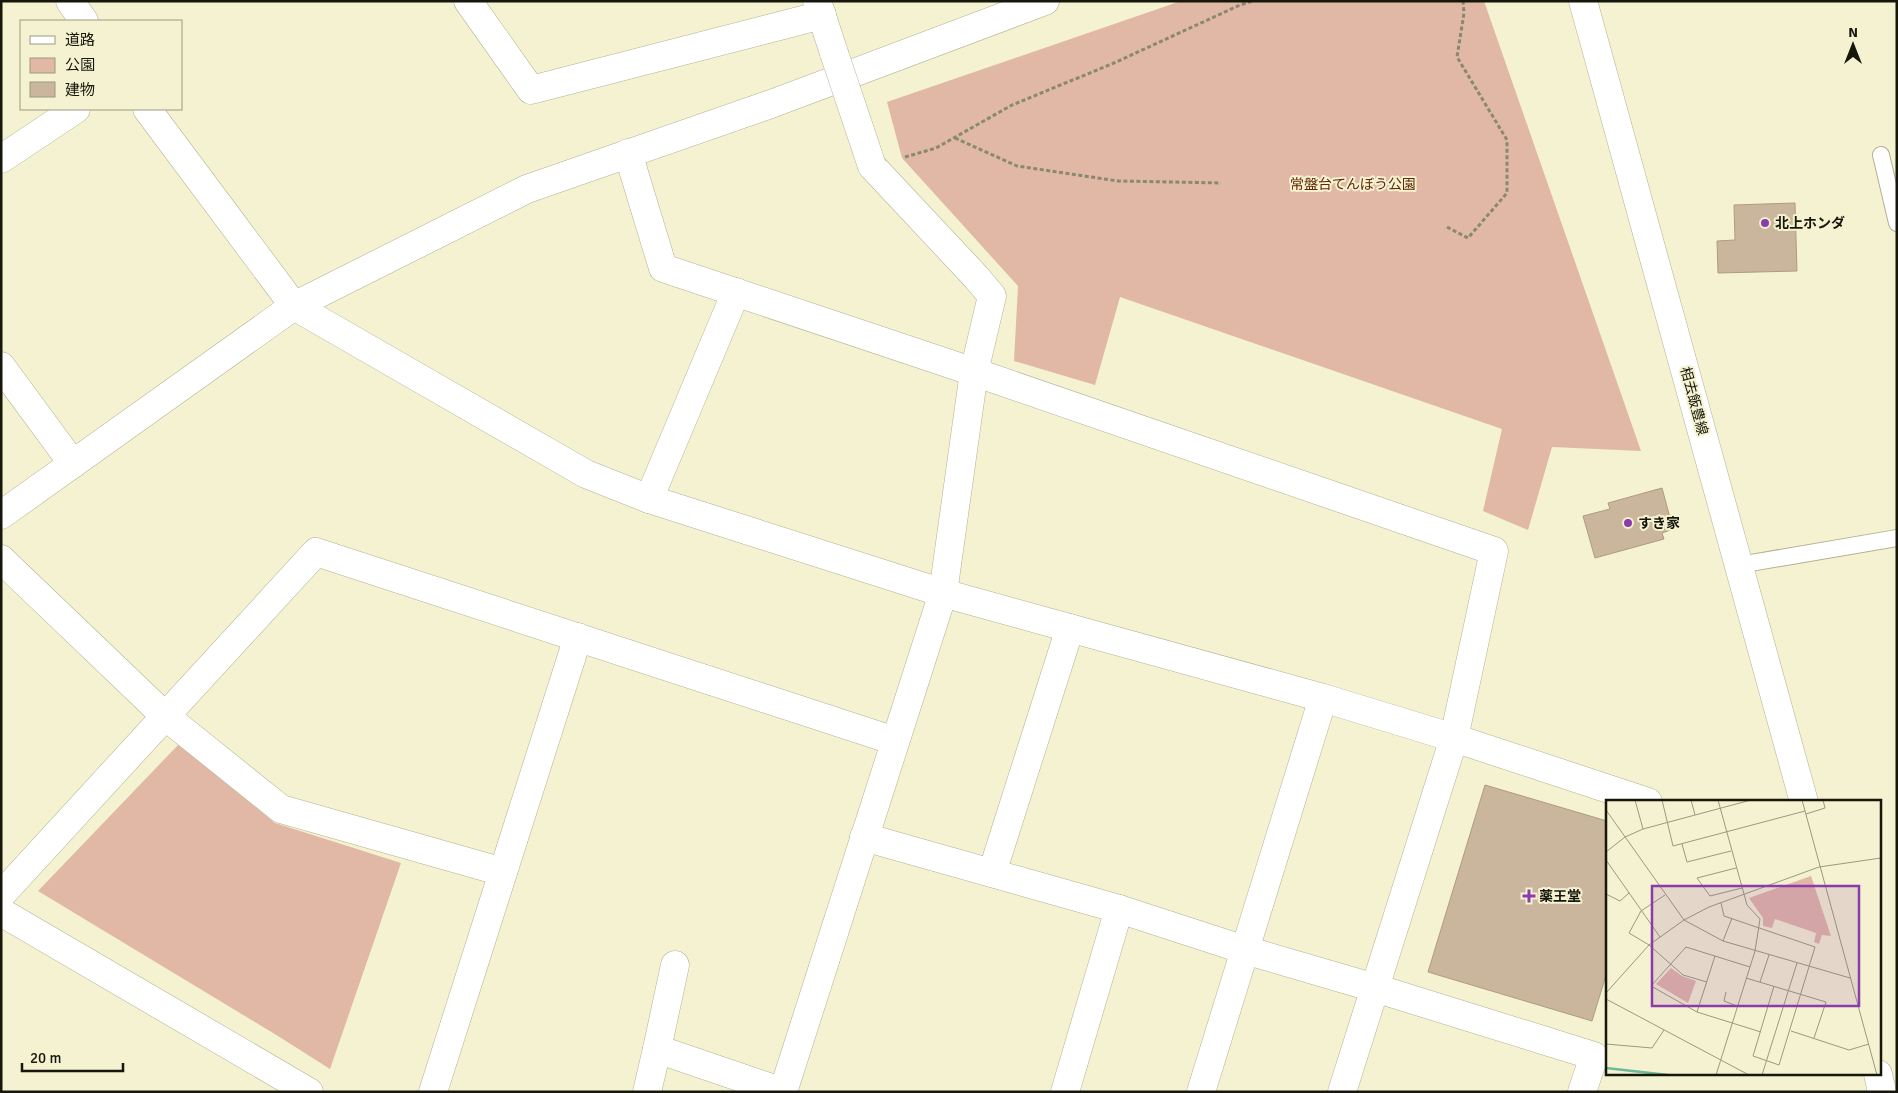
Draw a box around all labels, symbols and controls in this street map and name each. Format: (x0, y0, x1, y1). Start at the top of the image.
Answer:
legend (20, 20, 182, 110)
north arrow (1828, 20, 1878, 70)
text: N (1848, 24, 1858, 41)
text: 道路 (65, 31, 95, 49)
text: 公園 (65, 56, 95, 74)
text: 建物 (65, 81, 95, 99)
park label: 常盤台てんぼう公園 (1290, 176, 1416, 193)
place label: 北上ホンダ (1775, 215, 1845, 232)
marker: 北上ホンダ (1759, 217, 1771, 229)
street label: 相去飯豊線 (1677, 365, 1711, 437)
place label: すき家 (1638, 515, 1680, 532)
marker: すき家 (1622, 517, 1634, 529)
inset map (1606, 800, 1880, 1076)
place label: 薬王堂 (1539, 888, 1581, 905)
marker: 薬王堂 (1523, 890, 1535, 902)
scale bar (22, 1040, 124, 1072)
text: 20 m (30, 1049, 61, 1067)

